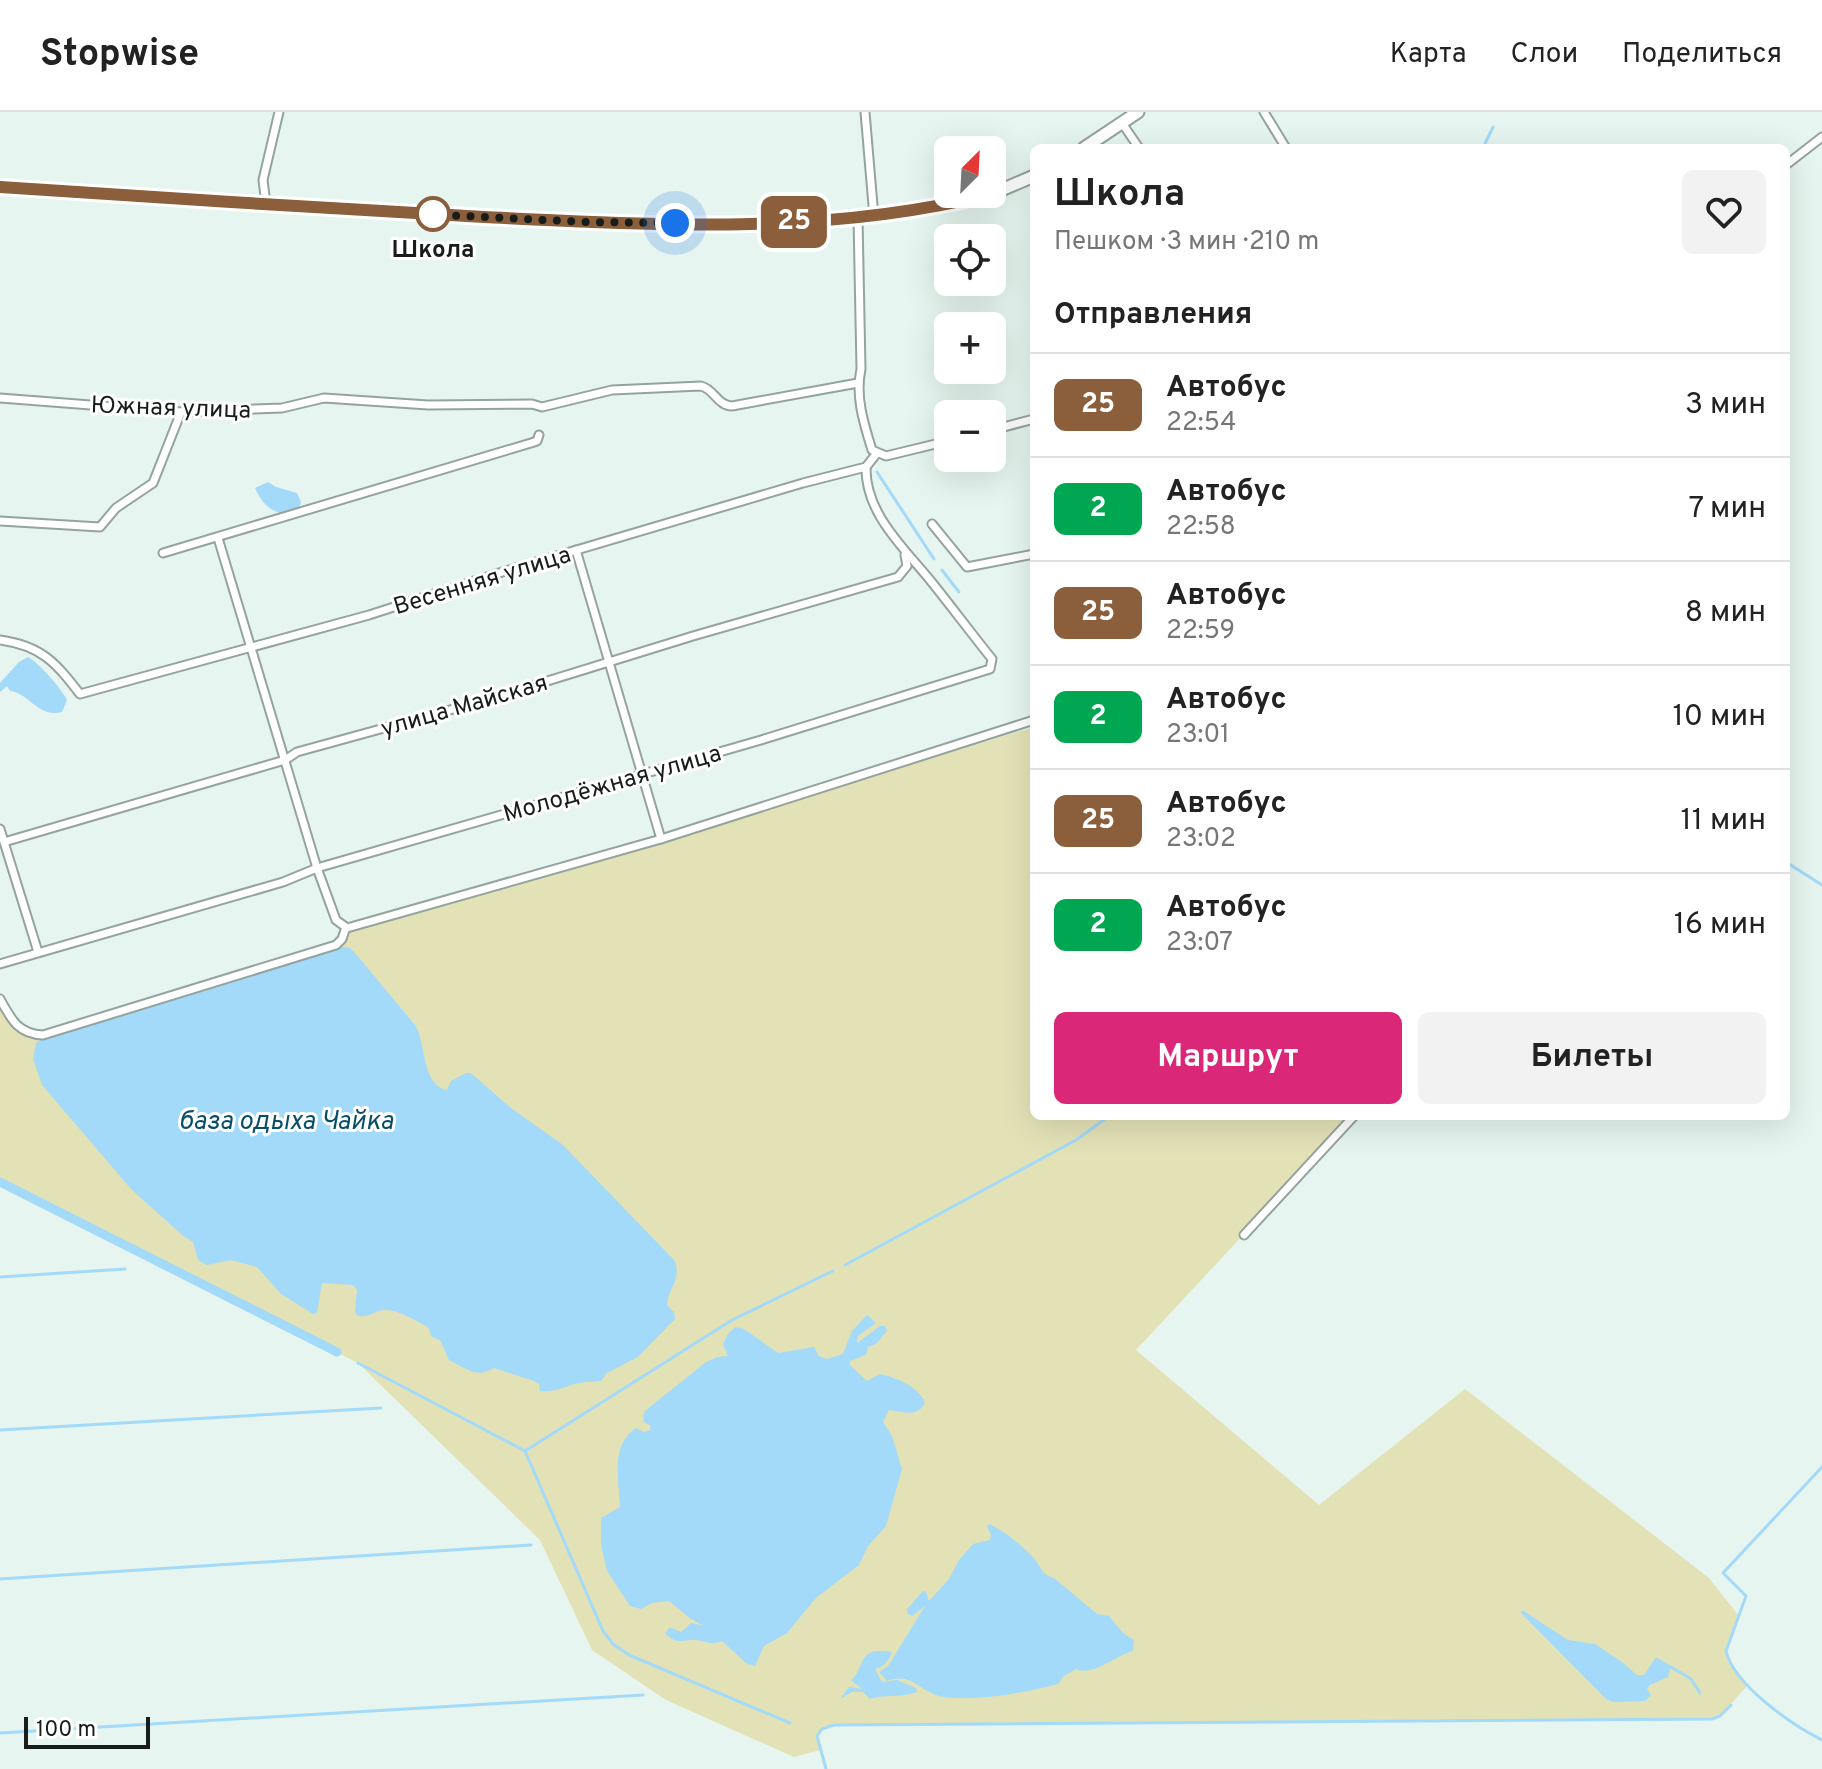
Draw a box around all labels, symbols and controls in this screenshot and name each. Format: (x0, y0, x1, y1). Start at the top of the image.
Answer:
text: Stopwise (40, 31, 199, 80)
text: Карта (1390, 37, 1466, 73)
text: Слои (1510, 37, 1578, 73)
text: Поделиться (1622, 37, 1782, 73)
north arrow (934, 136, 1006, 208)
map controls (934, 136, 1006, 472)
button: heart (1682, 170, 1766, 254)
text: Школа (1054, 171, 1185, 220)
line badge: 25 (758, 196, 830, 248)
marker: Школа (416, 197, 450, 231)
your location (655, 203, 695, 243)
text: 25 (777, 204, 811, 240)
button: locate (934, 224, 1006, 296)
text: Пешком · 3 мин · 210 m (1054, 226, 1319, 259)
place label: Школа (392, 236, 474, 266)
text: Отправления (1054, 297, 1252, 334)
button: + (934, 312, 1006, 384)
text: Автобус (1166, 370, 1287, 407)
text: 25 (1081, 387, 1115, 423)
text: 3 мин (1685, 387, 1766, 424)
street label: Южная улица (90, 391, 252, 427)
button: − (934, 400, 1006, 472)
text: 22:54 (1166, 407, 1237, 440)
text: Автобус (1166, 474, 1287, 511)
text: 2 (1089, 491, 1107, 527)
text: 7 мин (1689, 491, 1766, 528)
text: 22:58 (1166, 511, 1236, 544)
street label: Весенняя улица (390, 541, 575, 623)
text: Автобус (1166, 578, 1287, 615)
text: 25 (1081, 595, 1115, 631)
text: 8 мин (1685, 595, 1766, 632)
text: 22:59 (1166, 615, 1235, 648)
street label: улица Майская (378, 669, 551, 745)
text: Автобус (1166, 682, 1287, 719)
text: 2 (1089, 699, 1107, 735)
text: 10 мин (1673, 699, 1766, 736)
text: 23:01 (1166, 719, 1230, 752)
street label: Молодёжная улица (500, 739, 725, 830)
text: Автобус (1166, 786, 1287, 823)
text: 25 (1081, 803, 1115, 839)
text: 11 мин (1681, 803, 1766, 840)
text: 23:02 (1166, 823, 1236, 856)
text: Автобус (1166, 890, 1287, 927)
text: 2 (1089, 907, 1107, 943)
text: 16 мин (1674, 907, 1766, 944)
text: 23:07 (1166, 927, 1233, 960)
button: Маршрут (1054, 1012, 1402, 1104)
button: Билеты (1418, 1012, 1766, 1104)
water label: база одыха Чайка (179, 1106, 394, 1139)
scale bar (24, 1713, 150, 1749)
text: 100 m (36, 1717, 96, 1744)

